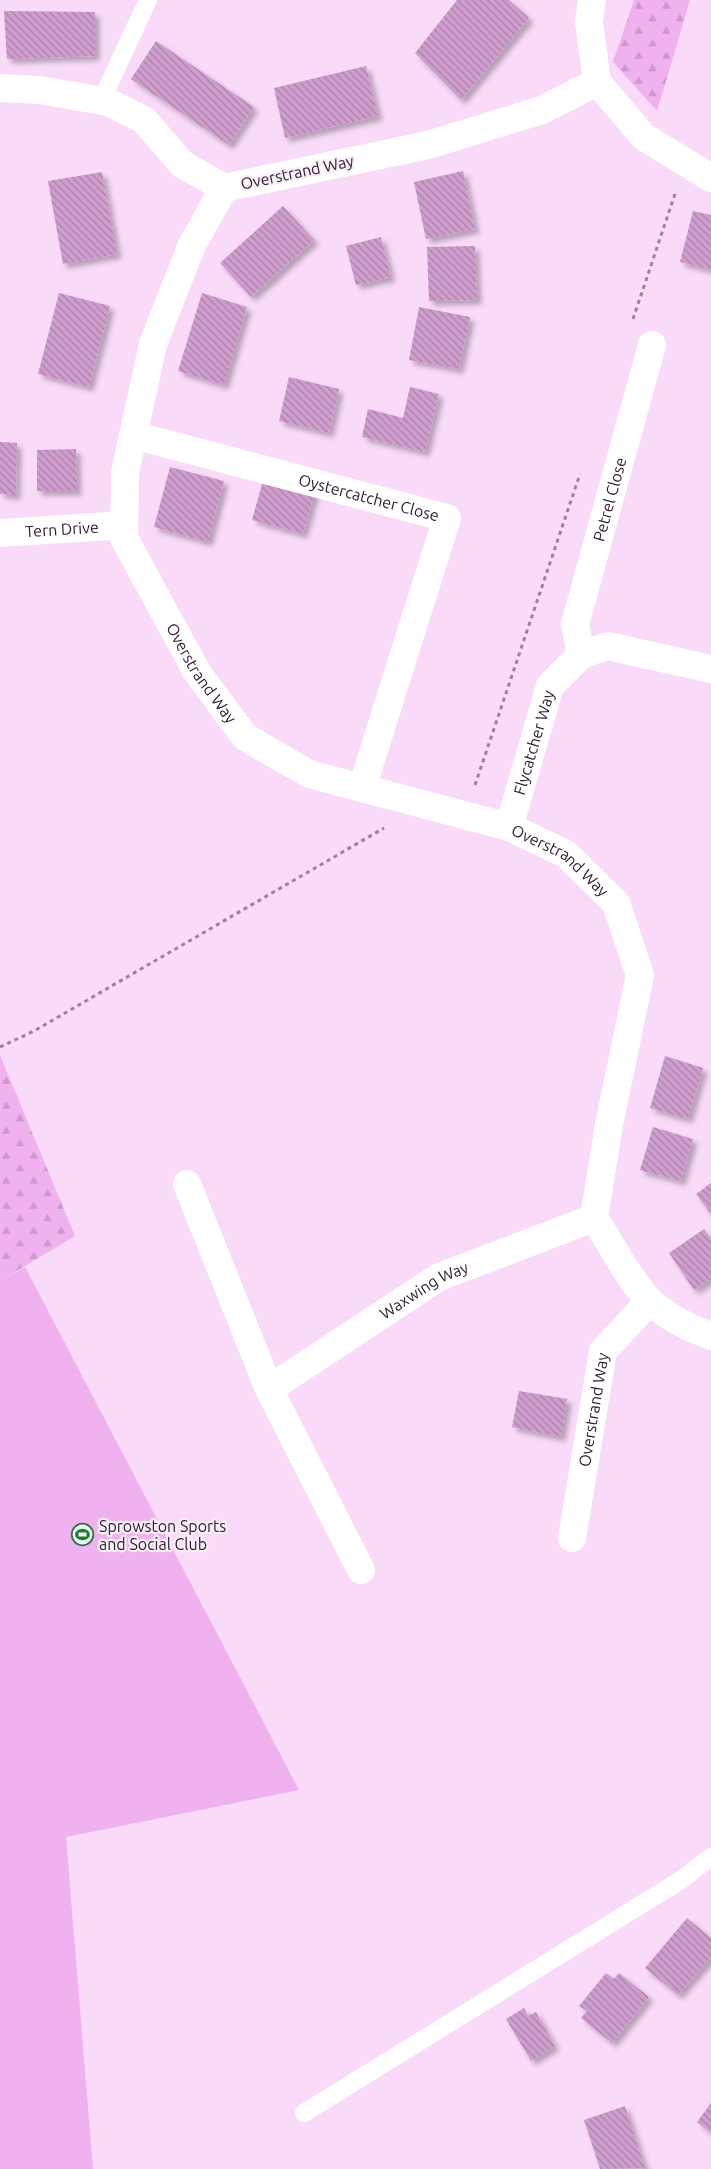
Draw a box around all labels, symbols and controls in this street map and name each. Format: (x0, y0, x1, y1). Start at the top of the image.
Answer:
street label: Overstrand Way (239, 151, 355, 193)
street label: Petrel Close (589, 455, 630, 543)
street label: Oystercatcher Close (297, 470, 441, 525)
street label: Tern Drive (25, 518, 99, 540)
street label: Overstrand Way (163, 620, 241, 726)
street label: Flycatcher Way (510, 688, 557, 797)
street label: Overstrand Way (509, 821, 613, 900)
street label: Waxwing Way (376, 1258, 471, 1323)
street label: Overstrand Way (575, 1351, 612, 1468)
place label: Sprowston Sports and Social Club (99, 1517, 226, 1553)
sports icon: Sprowston Sports and Social Club (71, 1523, 95, 1547)

